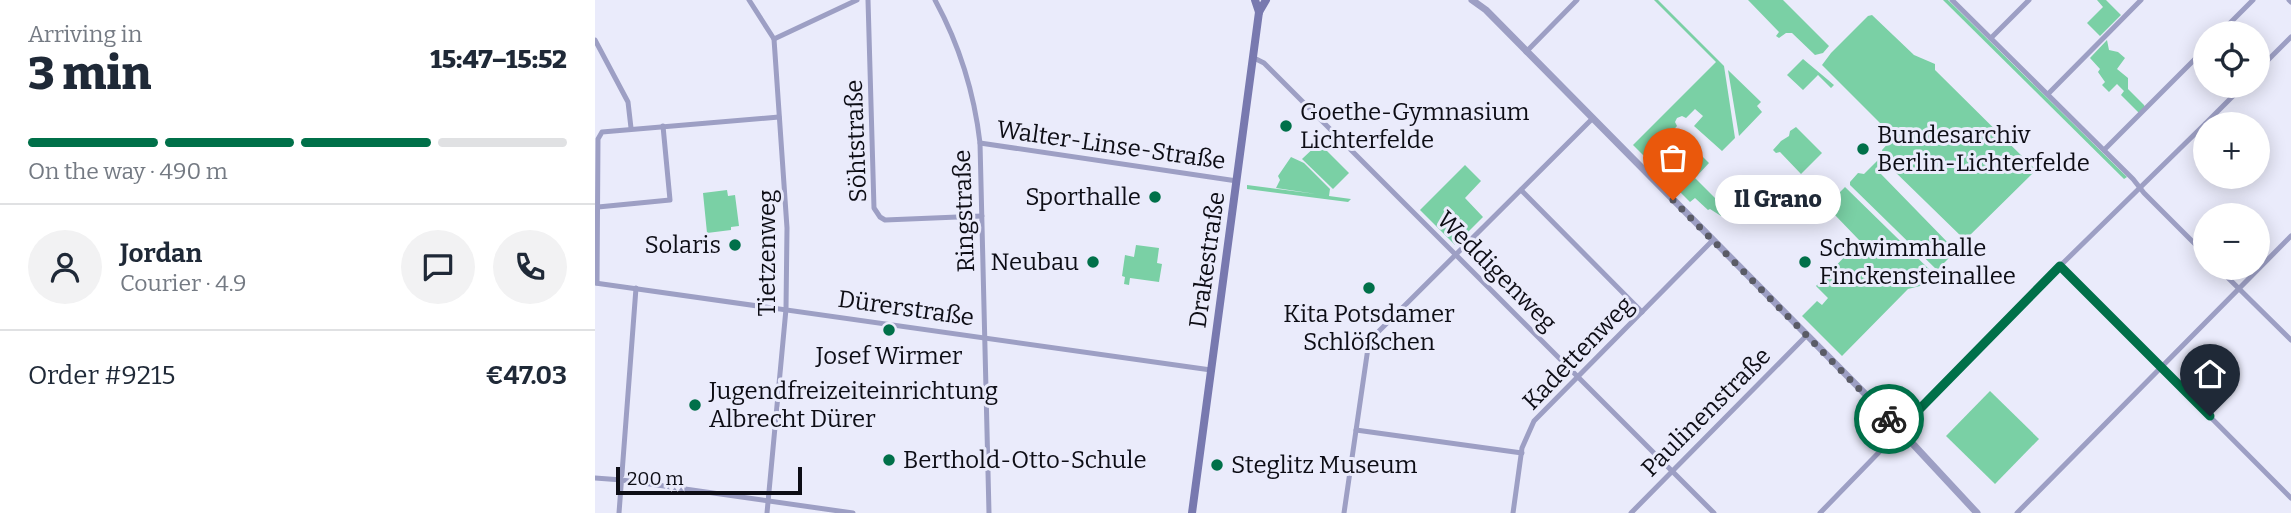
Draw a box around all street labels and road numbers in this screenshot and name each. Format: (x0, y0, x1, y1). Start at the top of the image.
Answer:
street label: Söhtstraße (840, 79, 872, 203)
street label: Walter-Linse-Straße (995, 115, 1227, 175)
street label: Ringstraße (948, 149, 980, 273)
street label: Tietzenweg (753, 190, 781, 317)
street label: Drakestraße (1184, 190, 1230, 330)
street label: Weddigenweg (1431, 205, 1563, 337)
street label: Dürerstraße (836, 285, 976, 331)
street label: Kadettenweg (1517, 291, 1639, 415)
street label: Paulinenstraße (1636, 342, 1776, 482)

